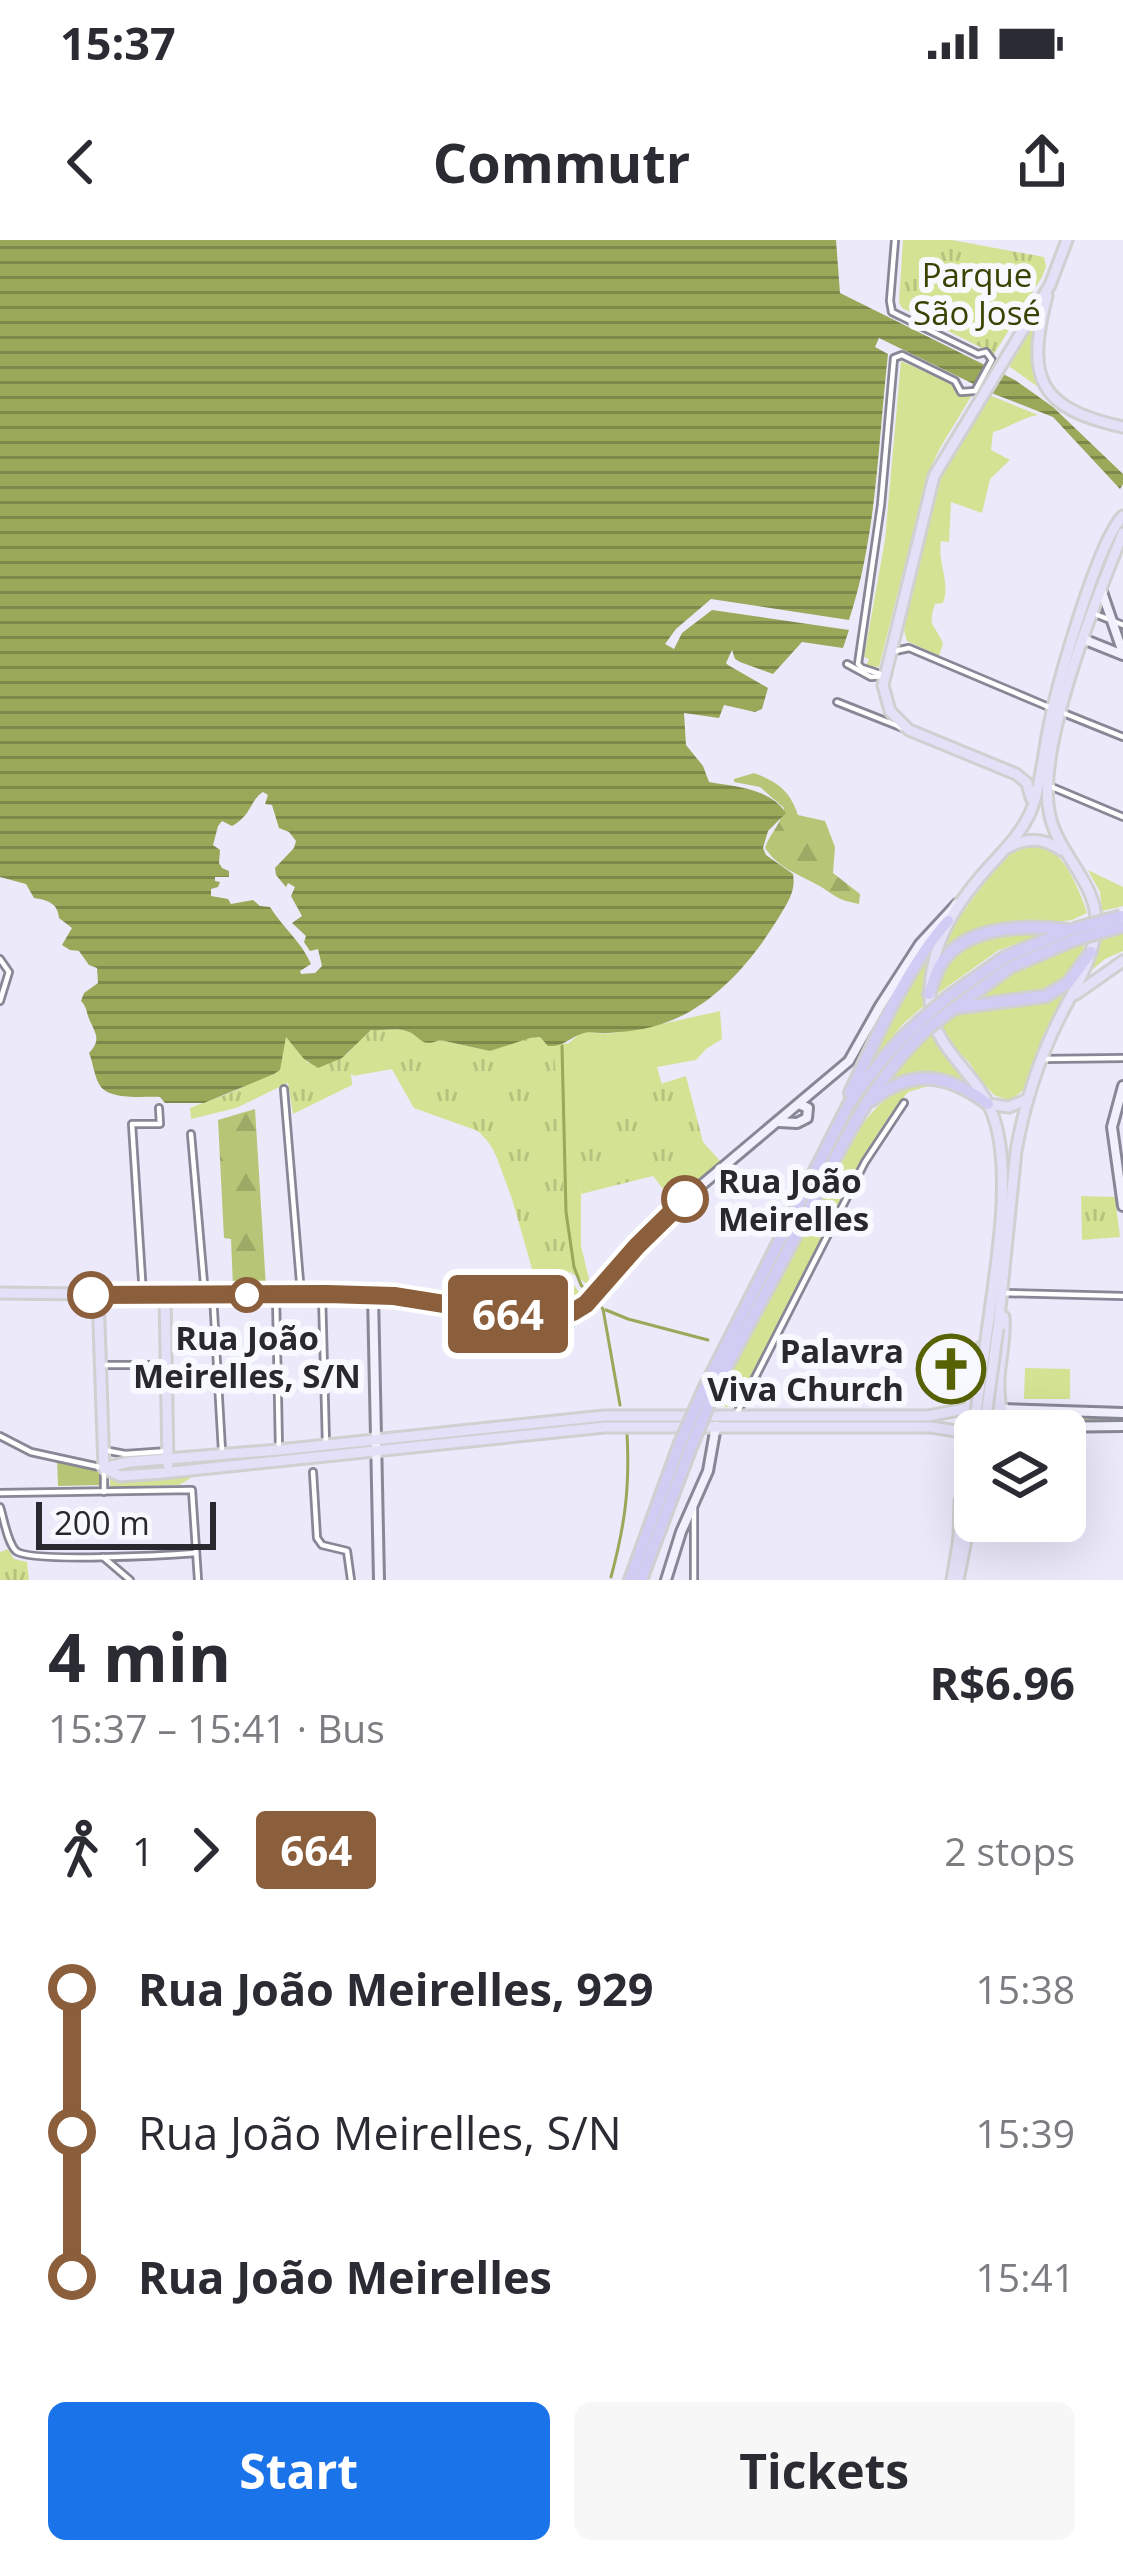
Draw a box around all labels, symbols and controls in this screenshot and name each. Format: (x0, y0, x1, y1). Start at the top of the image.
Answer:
text: 15:37 (60, 12, 176, 73)
text: Commutr (433, 125, 690, 199)
icon: back (48, 129, 114, 195)
icon: share (1009, 129, 1075, 195)
park label: Parque São José (913, 252, 1041, 335)
place label: Rua João Meirelles (718, 1158, 869, 1241)
marker: Rua João Meirelles (663, 1177, 707, 1221)
unlabelled marker (69, 1273, 113, 1317)
line badge: 664 (439, 1275, 577, 1353)
marker: Rua João Meirelles, S/N (231, 1279, 263, 1311)
text: 664 (472, 1285, 544, 1342)
place label: Rua João Meirelles, S/N (133, 1315, 361, 1398)
place label: Palavra Viva Church (707, 1328, 904, 1411)
church icon: Palavra Viva Church (916, 1334, 986, 1404)
map controls (954, 1410, 1086, 1542)
button: layers (954, 1410, 1086, 1542)
scale bar (36, 1496, 216, 1549)
text: 200 m (54, 1500, 150, 1545)
text: 4 min (48, 1611, 231, 1701)
text: R$6.96 (930, 1652, 1075, 1713)
text: 15:37 – 15:41 · Bus (48, 1701, 385, 1754)
icon: walk (48, 1817, 114, 1883)
icon: forward (172, 1817, 238, 1883)
text: 664 (280, 1821, 352, 1878)
text: 1 (132, 1824, 154, 1877)
text: 2 stops (944, 1824, 1075, 1877)
text: Rua João Meirelles, 929 (138, 1958, 654, 2019)
text: 15:38 (976, 1962, 1075, 2015)
text: Rua João Meirelles, S/N (138, 2102, 622, 2163)
text: 15:39 (976, 2106, 1075, 2159)
text: Rua João Meirelles (138, 2246, 552, 2307)
text: 15:41 (976, 2250, 1075, 2303)
button: Start (48, 2402, 550, 2540)
button: Tickets (574, 2402, 1075, 2540)

